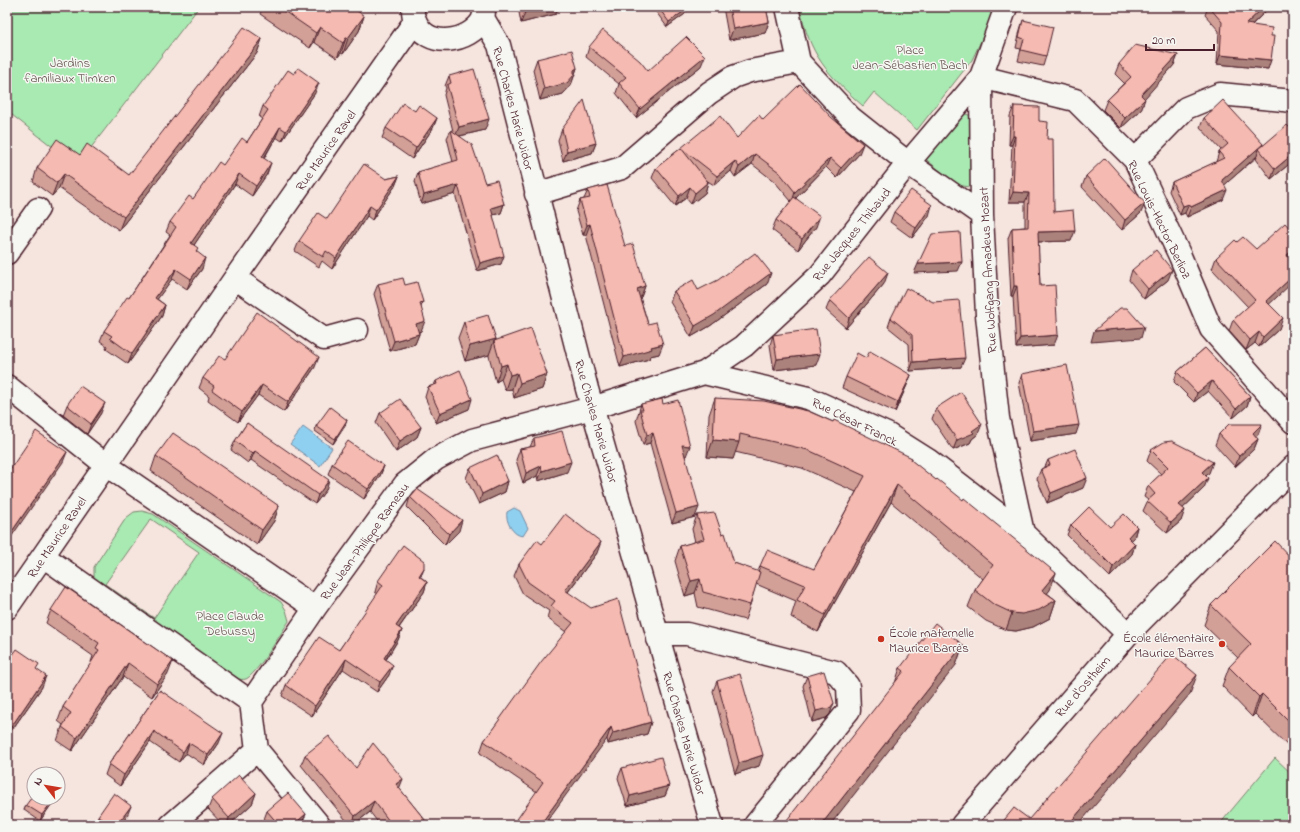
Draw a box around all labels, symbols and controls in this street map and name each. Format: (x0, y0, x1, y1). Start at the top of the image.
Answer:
scale bar (1146, 26, 1214, 52)
text: 20 m (1152, 32, 1175, 50)
park label: Place Jean-Sébastien Bach (852, 41, 968, 75)
street label: Rue Charles Marie Widor (487, 44, 538, 173)
park label: Jardins familiaux Timken (24, 54, 116, 88)
street label: Rue Maurice Ravel (291, 107, 361, 195)
street label: Rue Louis-Hector Berlioz (1122, 157, 1196, 282)
street label: Rue Jacques Thibaud (808, 183, 896, 286)
street label: Rue Wolfgang Amadeus Mozart (975, 186, 1003, 354)
street label: Rue Charles Marie Widor (569, 358, 623, 486)
street label: Rue César Franck (808, 393, 901, 452)
street label: Rue Jean-Philippe Rameau (316, 479, 415, 605)
street label: Rue Maurice Ravel (23, 493, 92, 582)
park label: Place Claude Debussy (196, 607, 264, 642)
place label: École maternelle Maurice Barrès (889, 624, 974, 658)
place label: École élémentaire Maurice Barres (1123, 629, 1214, 663)
marker: École maternelle Maurice Barrès (876, 634, 886, 644)
marker: École élémentaire Maurice Barres (1217, 639, 1227, 649)
street label: Rue d'Ostheim (1051, 652, 1115, 722)
street label: Rue Charles Marie Widor (657, 670, 711, 798)
north arrow (26, 766, 66, 806)
text: N (30, 774, 47, 789)

